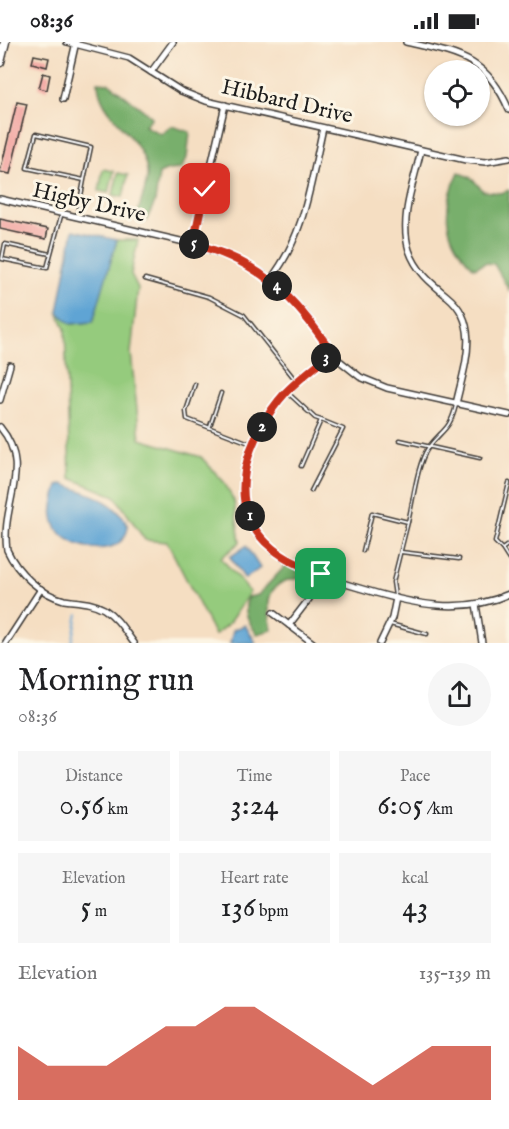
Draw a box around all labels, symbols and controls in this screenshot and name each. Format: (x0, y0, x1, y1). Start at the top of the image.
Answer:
text: 08:36 (30, 7, 73, 35)
map controls (424, 60, 490, 126)
button: locate (424, 60, 490, 126)
street label: Hibbard Drive (219, 73, 355, 131)
pin (179, 163, 230, 214)
icon: check (188, 172, 221, 205)
street label: Higby Drive (30, 176, 148, 230)
pin: 5 (179, 229, 209, 259)
text: 5 (191, 234, 197, 254)
pin: 4 (262, 271, 292, 301)
text: 4 (273, 276, 281, 296)
pin: 3 (311, 343, 341, 373)
text: 3 (323, 348, 329, 368)
pin: 2 (247, 412, 277, 442)
text: 2 (258, 417, 266, 437)
pin: 1 (235, 501, 265, 531)
text: 1 (247, 506, 253, 526)
pin (295, 548, 346, 599)
icon: arrive (304, 557, 337, 590)
text: Morning run (18, 660, 194, 702)
button: share (428, 663, 491, 726)
text: 08:36 (18, 704, 57, 729)
text: Distance (65, 767, 123, 787)
text: Time (237, 767, 272, 787)
text: Pace (400, 767, 430, 787)
text: 0.56 (59, 787, 104, 825)
text: 3:24 (231, 787, 278, 825)
text: 6:05 (377, 787, 423, 825)
text: km (104, 800, 128, 820)
text: /km (423, 800, 453, 820)
text: Elevation (62, 869, 126, 889)
text: Heart rate (220, 869, 289, 889)
text: kcal (402, 869, 429, 889)
text: 5 (80, 889, 91, 927)
text: 136 (220, 889, 256, 927)
text: 43 (402, 889, 428, 927)
text: m (91, 902, 107, 922)
text: bpm (256, 902, 289, 922)
text: Elevation (18, 961, 97, 986)
text: 135–139 m (419, 961, 491, 986)

